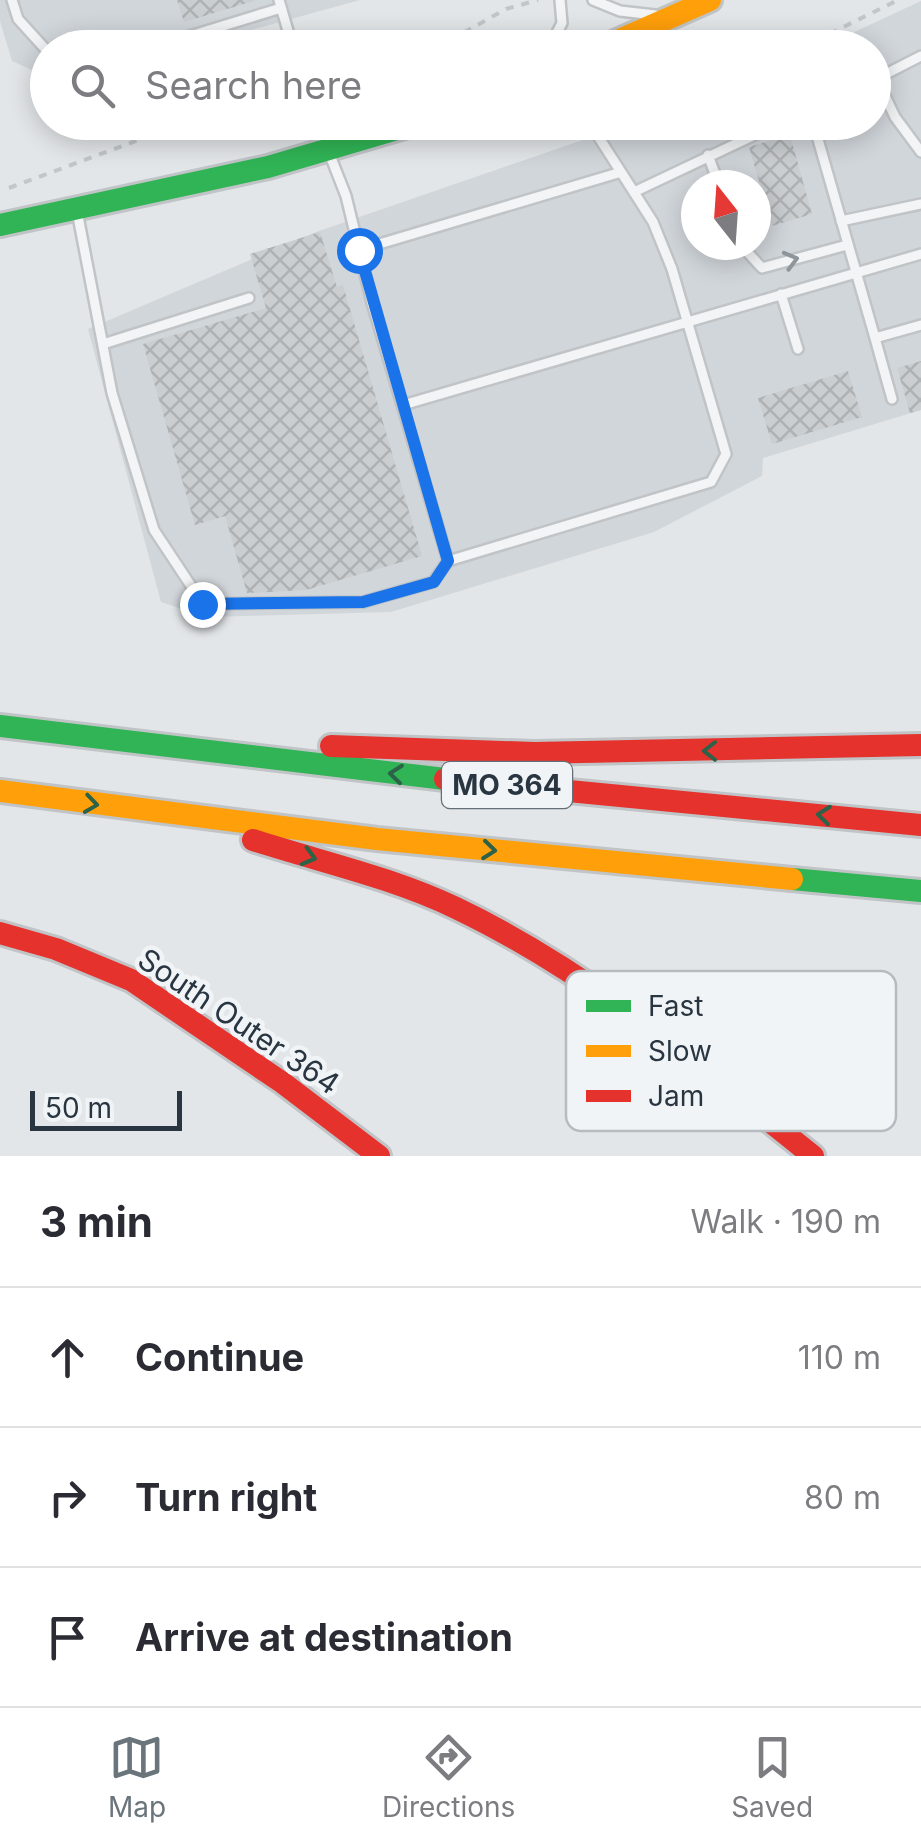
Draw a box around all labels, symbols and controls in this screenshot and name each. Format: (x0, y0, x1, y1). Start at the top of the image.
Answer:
search box (30, 30, 891, 140)
icon: search (65, 58, 120, 113)
text: Search here (145, 62, 362, 108)
north arrow (681, 170, 771, 260)
route start (337, 228, 383, 274)
one-way arrow (781, 251, 799, 272)
route end (180, 582, 226, 628)
one-way arrow (702, 740, 718, 762)
road number: MO 364 (442, 762, 572, 808)
one-way arrow (388, 764, 404, 785)
one-way arrow (83, 792, 100, 813)
one-way arrow (816, 804, 832, 826)
one-way arrow (481, 838, 497, 860)
one-way arrow (300, 845, 317, 866)
street label: South Outer 364 (132, 940, 346, 1102)
legend (566, 971, 896, 1131)
text: Fast (648, 989, 704, 1023)
text: Slow (648, 1034, 712, 1068)
text: Jam (648, 1079, 704, 1113)
scale bar (30, 1086, 182, 1130)
text: 50 m (45, 1091, 112, 1125)
text: 3 min (40, 1196, 153, 1247)
text: Walk · 190 m (691, 1202, 881, 1241)
icon: ahead (40, 1330, 95, 1385)
text: Continue (135, 1334, 304, 1380)
text: 110 m (798, 1338, 881, 1377)
icon: right (40, 1470, 95, 1525)
text: Turn right (135, 1474, 317, 1520)
text: 80 m (804, 1478, 881, 1517)
icon: arrive (40, 1610, 95, 1665)
text: Arrive at destination (135, 1614, 513, 1660)
tab: Map (108, 1730, 166, 1824)
tab: Directions (382, 1730, 515, 1824)
tab: Saved (731, 1730, 813, 1824)

